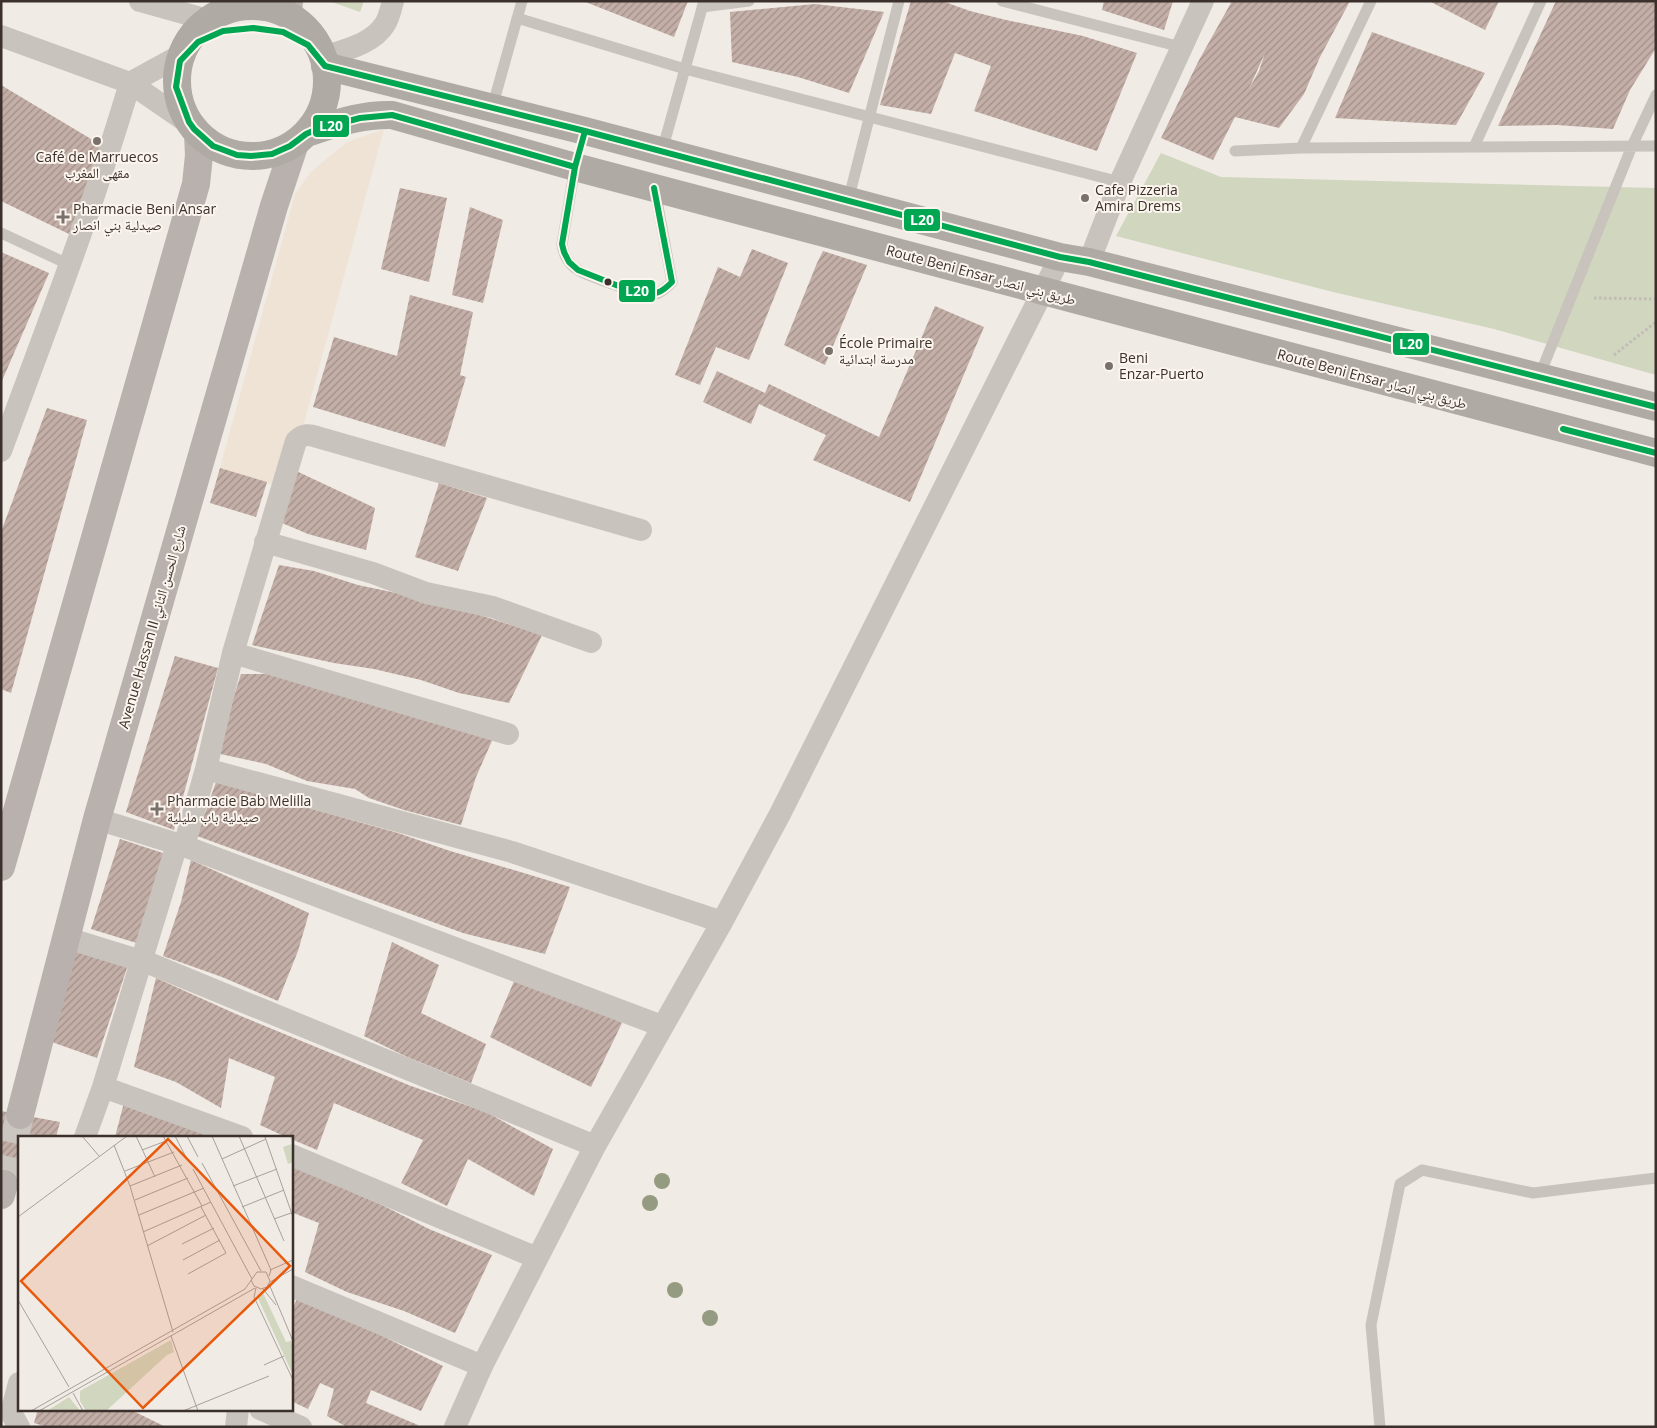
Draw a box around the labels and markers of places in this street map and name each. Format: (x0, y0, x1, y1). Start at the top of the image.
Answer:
marker: Café de Marruecos مقهى المغرب (91, 135, 103, 147)
place label: Café de Marruecos مقهى المغرب (36, 147, 159, 182)
place label: Cafe Pizzeria Amira Drems (1095, 180, 1181, 215)
marker: Cafe Pizzeria Amira Drems (1079, 192, 1091, 204)
place label: Pharmacie Beni Ansar صيدلية بني انصار (72, 199, 217, 237)
marker: Pharmacie Beni Ansar صيدلية بني انصار (57, 211, 69, 223)
unlabelled marker (603, 277, 613, 287)
place label: École Primaire مدرسة ابتدائية (839, 333, 933, 368)
marker: École Primaire مدرسة ابتدائية (823, 345, 835, 357)
place label: Beni Enzar-Puerto (1119, 348, 1204, 383)
marker: Beni Enzar-Puerto (1103, 360, 1115, 372)
place label: Pharmacie Bab Melilla صيدلية باب مليلية (167, 791, 311, 826)
marker: Pharmacie Bab Melilla صيدلية باب مليلية (151, 803, 163, 815)

